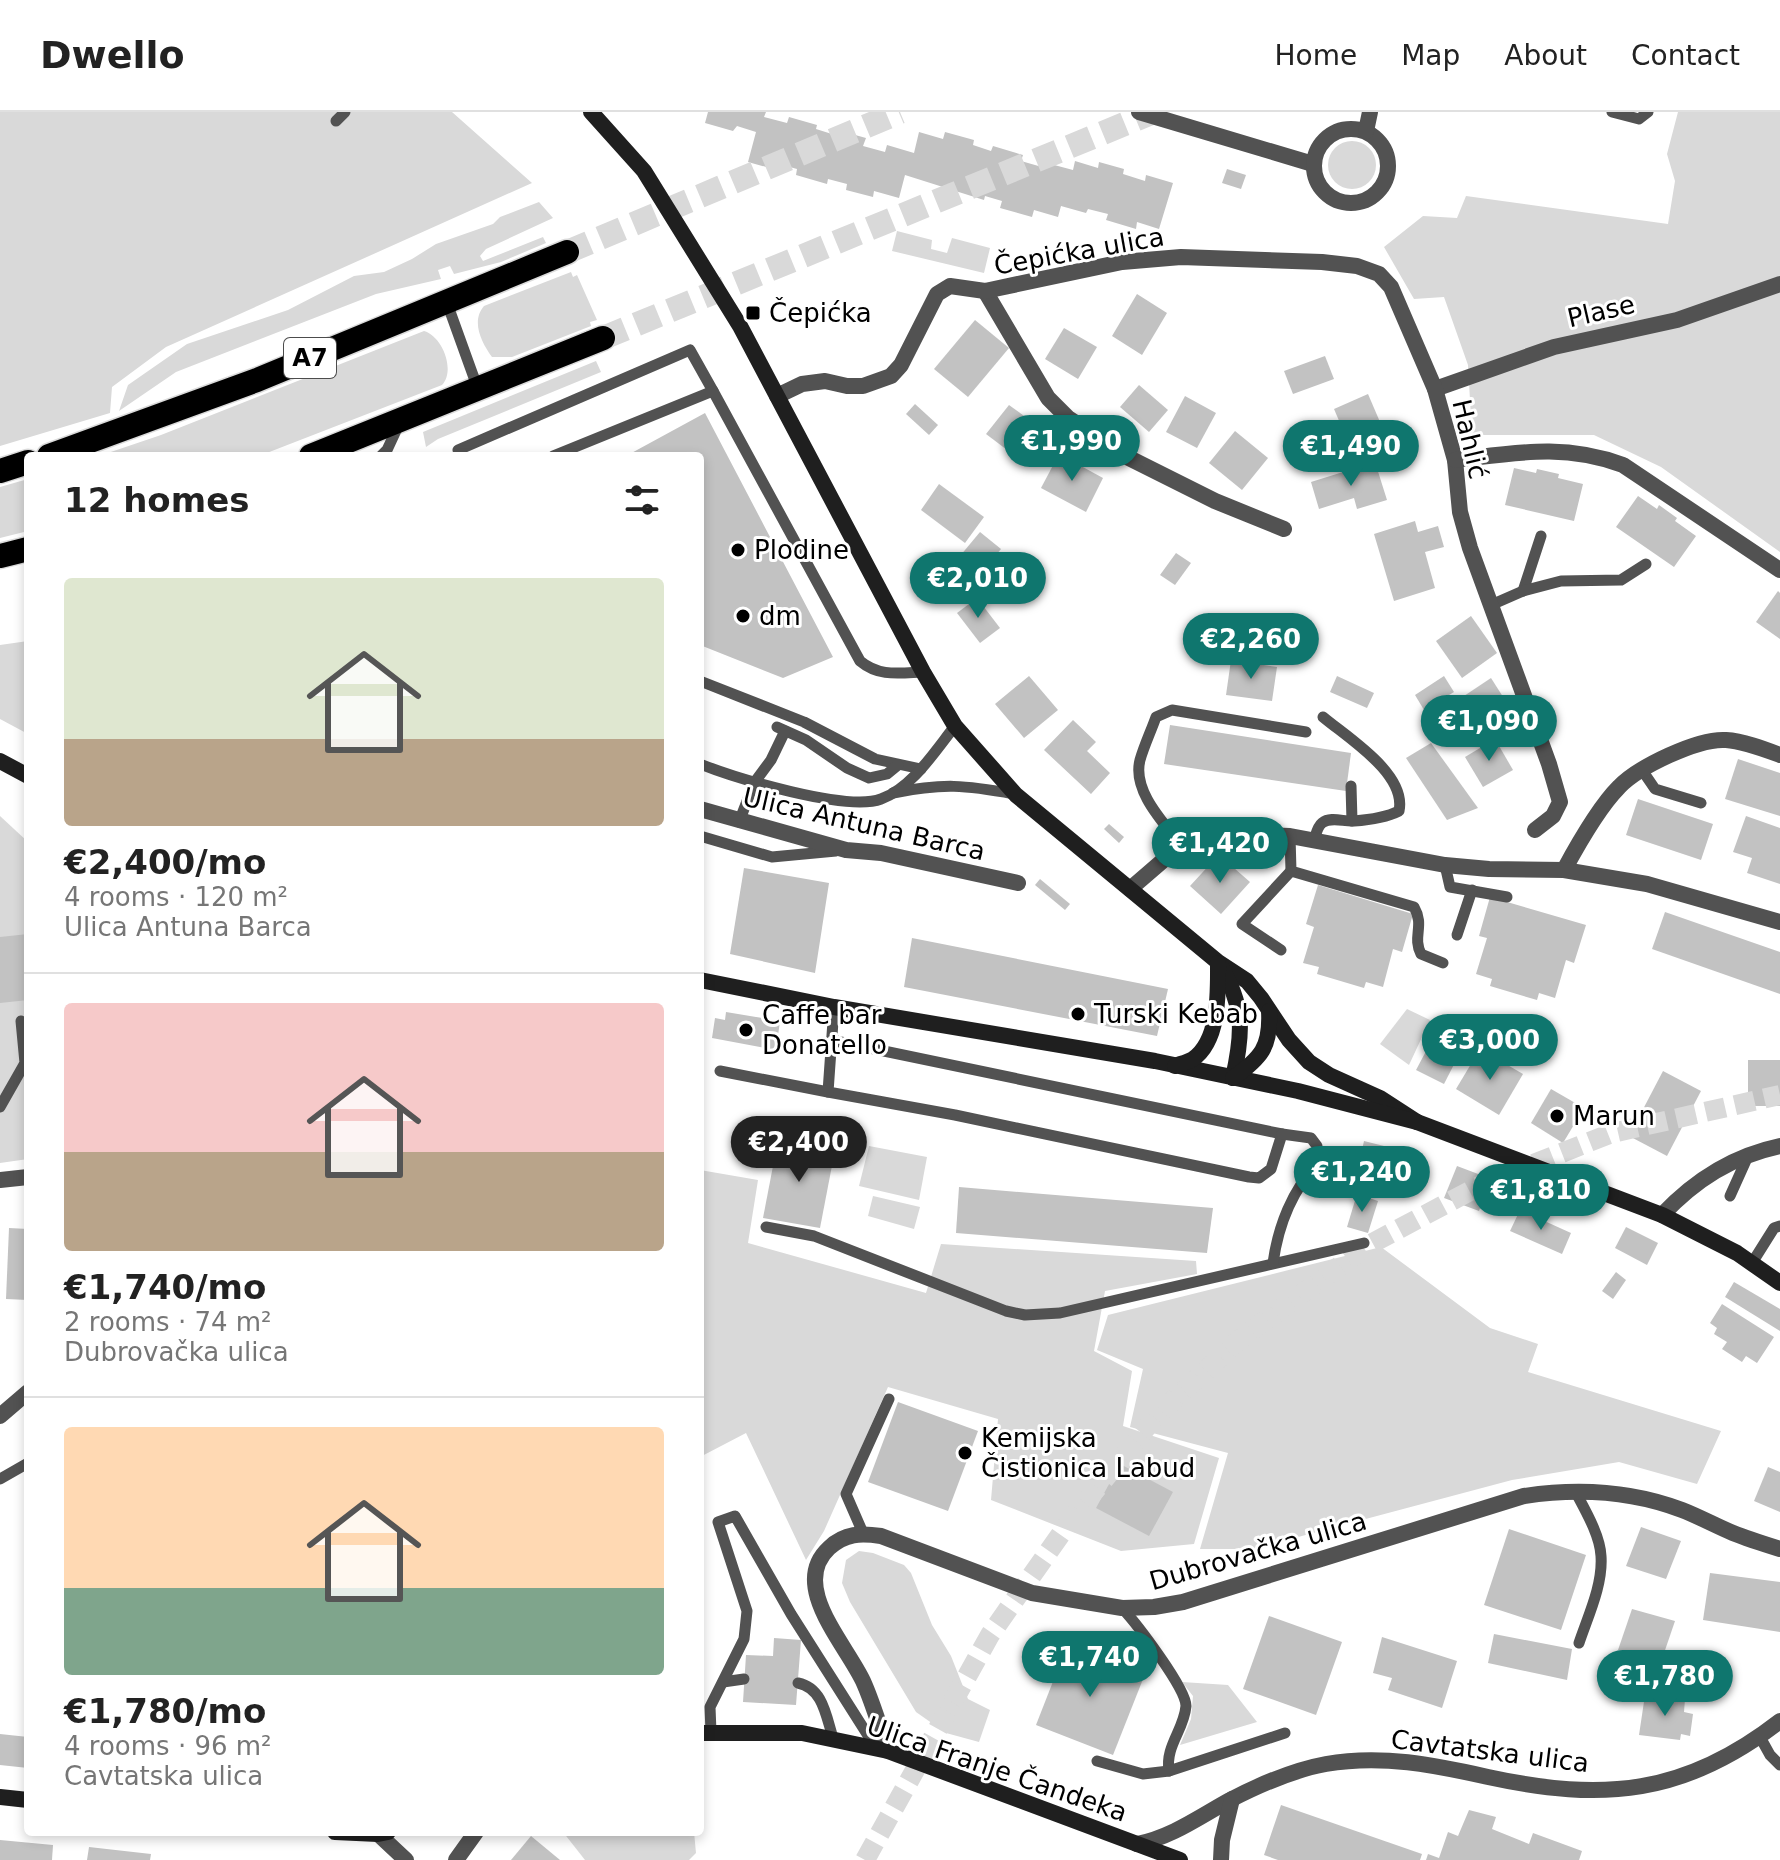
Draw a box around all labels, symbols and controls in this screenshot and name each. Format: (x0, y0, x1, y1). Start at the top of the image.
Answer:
text: Dwello (40, 33, 185, 77)
text: Home (1274, 39, 1357, 72)
text: Map (1401, 39, 1460, 72)
text: About (1504, 39, 1587, 72)
text: Contact (1631, 39, 1740, 72)
street label: Čepićka ulica (991, 220, 1166, 281)
street label: Plase (1564, 289, 1638, 333)
place label: Čepićka (769, 297, 872, 328)
marker: Čepićka (744, 304, 762, 322)
road number: A7 (284, 338, 336, 378)
street label: Hahlić (1446, 396, 1494, 482)
pin: €1,990 (1007, 415, 1137, 483)
pin: €1,490 (1286, 420, 1416, 488)
text: €1,990 (1022, 426, 1122, 456)
text: €1,490 (1301, 431, 1401, 461)
icon: filters (620, 478, 664, 522)
text: 12 homes (64, 480, 249, 520)
place label: Plodine (754, 535, 849, 565)
marker: Plodine (729, 541, 747, 559)
pin: €2,010 (913, 552, 1043, 620)
text: €2,010 (928, 563, 1028, 593)
place label: dm (759, 601, 801, 631)
marker: dm (734, 607, 752, 625)
pin: €2,260 (1186, 613, 1316, 681)
text: €2,260 (1201, 624, 1301, 654)
icon: home (292, 630, 436, 774)
pin: €1,090 (1424, 695, 1554, 763)
text: €1,090 (1439, 706, 1539, 736)
street label: Ulica Antuna Barca (740, 782, 988, 866)
pin: €1,420 (1155, 817, 1285, 885)
text: €1,420 (1170, 828, 1270, 858)
text: €2,400/mo (64, 842, 266, 882)
text: 4 rooms · 120 m² (64, 882, 288, 912)
text: Ulica Antuna Barca (64, 912, 312, 942)
place label: Turski Kebab (1093, 999, 1258, 1029)
place label: Caffe bar Donatello (762, 1000, 887, 1060)
marker: Turski Kebab (1069, 1005, 1087, 1023)
pin: €3,000 (1425, 1014, 1555, 1082)
marker: Caffe bar Donatello (737, 1021, 755, 1039)
text: €3,000 (1440, 1025, 1540, 1055)
icon: home (292, 1055, 436, 1199)
place label: Marun (1573, 1101, 1655, 1131)
marker: Marun (1548, 1107, 1566, 1125)
pin: €2,400 (734, 1116, 864, 1184)
text: €2,400 (749, 1127, 849, 1157)
pin: €1,240 (1297, 1146, 1427, 1214)
text: €1,240 (1312, 1157, 1412, 1187)
pin: €1,810 (1476, 1164, 1606, 1232)
text: €1,810 (1491, 1175, 1591, 1205)
text: €1,740/mo (64, 1267, 266, 1307)
text: 2 rooms · 74 m² (64, 1307, 272, 1337)
text: Dubrovačka ulica (64, 1337, 289, 1367)
place label: Kemijska Čistionica Labud (981, 1423, 1195, 1483)
marker: Kemijska Čistionica Labud (956, 1444, 974, 1462)
icon: home (292, 1479, 436, 1623)
street label: Dubrovačka ulica (1146, 1506, 1370, 1596)
pin: €1,740 (1025, 1631, 1155, 1699)
text: €1,740 (1040, 1642, 1140, 1672)
pin: €1,780 (1600, 1650, 1730, 1718)
text: €1,780 (1615, 1661, 1715, 1691)
text: €1,780/mo (64, 1691, 266, 1731)
street label: Ulica Franje Čandeka (863, 1709, 1131, 1828)
street label: Cavtatska ulica (1389, 1724, 1591, 1778)
text: 4 rooms · 96 m² (64, 1731, 272, 1761)
text: Cavtatska ulica (64, 1761, 263, 1791)

